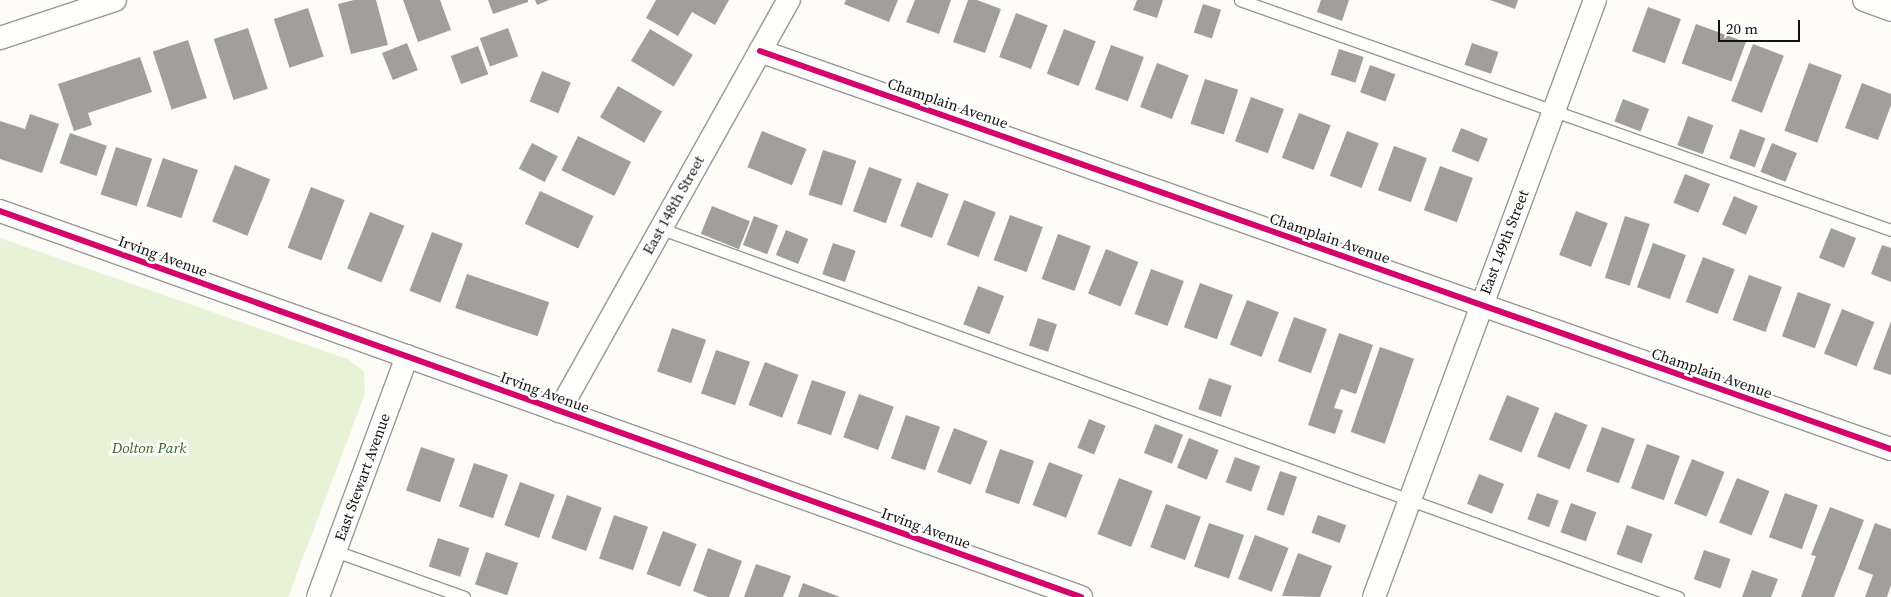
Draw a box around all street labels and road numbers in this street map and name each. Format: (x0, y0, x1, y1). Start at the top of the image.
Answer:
street label: Champlain Avenue (885, 74, 1011, 132)
street label: East 148th Street (638, 152, 708, 258)
street label: East 149th Street (1476, 187, 1532, 297)
street label: Champlain Avenue (1267, 209, 1393, 267)
street label: Irving Avenue (116, 232, 210, 280)
street label: Champlain Avenue (1649, 344, 1775, 402)
street label: Irving Avenue (498, 368, 592, 416)
street label: East Stewart Avenue (331, 411, 393, 543)
street label: Irving Avenue (879, 504, 973, 552)

